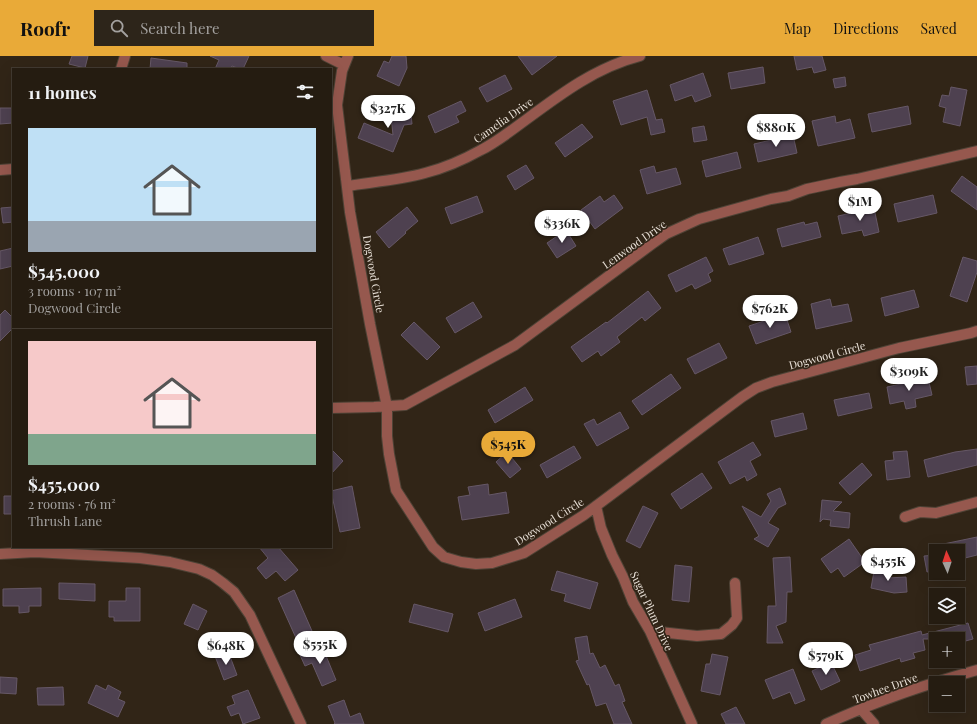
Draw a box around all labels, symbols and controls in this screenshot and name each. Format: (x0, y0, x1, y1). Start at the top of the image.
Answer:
search box (94, 10, 374, 46)
text: Roofr (20, 15, 70, 41)
icon: search (108, 17, 130, 39)
text: Search here (140, 18, 220, 38)
text: Map (784, 19, 811, 38)
text: Directions (833, 19, 899, 38)
text: Saved (921, 19, 957, 38)
text: 11 homes (28, 81, 97, 103)
icon: filters (294, 81, 316, 103)
street label: Camelia Drive (470, 94, 536, 146)
pin: $327K (360, 95, 416, 129)
text: $327K (370, 99, 406, 116)
pin: $880K (748, 114, 804, 148)
text: $880K (756, 118, 796, 135)
icon: home (136, 154, 208, 226)
pin: $1M (841, 188, 879, 222)
text: $1M (848, 192, 872, 209)
pin: $336K (534, 210, 590, 244)
text: $336K (544, 214, 580, 231)
street label: Lenwood Drive (599, 216, 669, 272)
street label: Dogwood Circle (360, 234, 388, 314)
text: $545,000 (28, 260, 100, 282)
text: 3 rooms · 107 m² (28, 282, 121, 299)
pin: $762K (742, 295, 798, 329)
text: Dogwood Circle (28, 299, 121, 316)
text: $762K (752, 299, 788, 316)
street label: Dogwood Circle (787, 337, 867, 372)
pin: $309K (881, 358, 937, 392)
text: $309K (890, 362, 928, 379)
icon: home (136, 367, 208, 439)
pin: $545K (480, 431, 536, 465)
text: $545K (490, 435, 526, 452)
text: $455,000 (28, 473, 100, 495)
street label: Dogwood Circle (512, 494, 587, 548)
text: 2 rooms · 76 m² (28, 495, 116, 512)
text: Thrush Lane (28, 512, 102, 529)
north arrow (929, 544, 965, 580)
map controls (929, 544, 965, 712)
pin: $455K (860, 548, 916, 582)
text: $455K (870, 552, 906, 569)
street label: Sugar Plum Drive (627, 569, 677, 654)
button: layers (929, 588, 965, 624)
pin: $555K (292, 631, 348, 665)
pin: $648K (198, 632, 254, 666)
button: + (929, 632, 965, 668)
text: $555K (303, 635, 337, 652)
text: $648K (207, 636, 245, 653)
pin: $579K (798, 642, 854, 676)
text: $579K (808, 646, 844, 663)
street label: Towhee Drive (851, 669, 920, 707)
button: − (929, 676, 965, 712)

